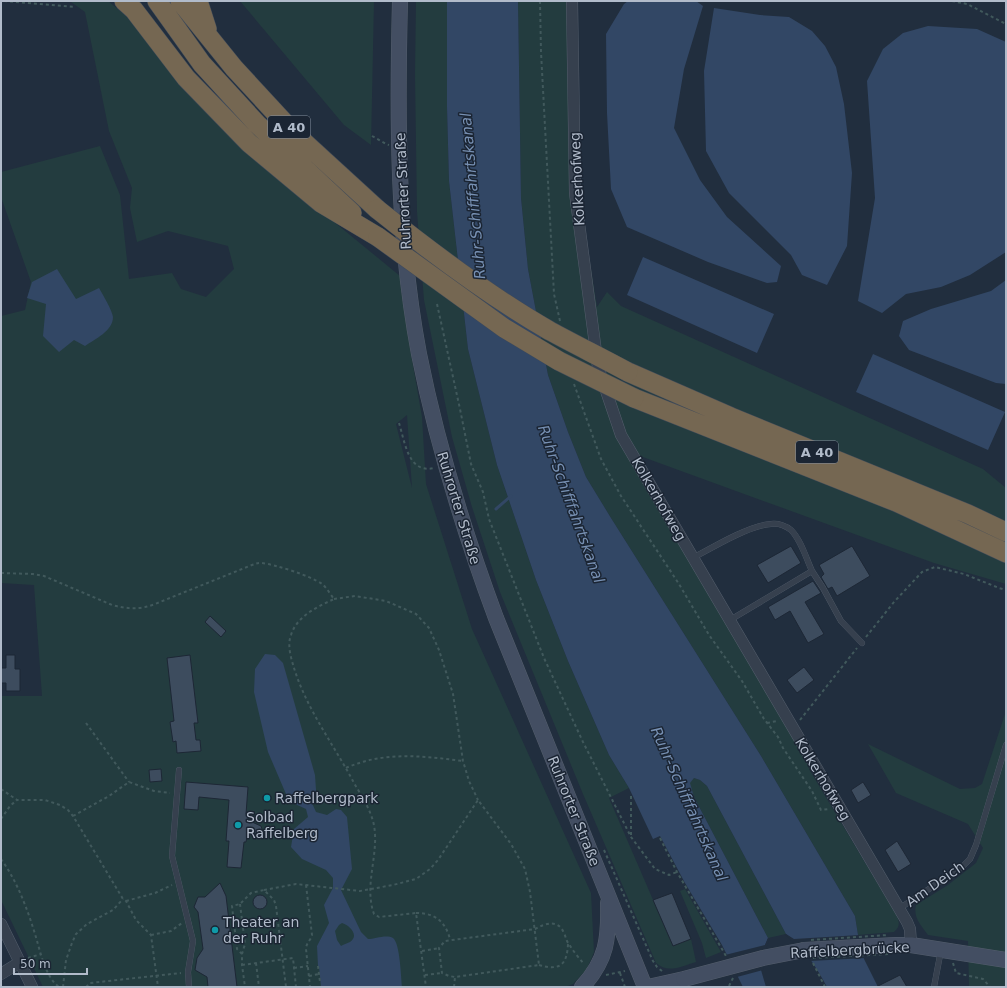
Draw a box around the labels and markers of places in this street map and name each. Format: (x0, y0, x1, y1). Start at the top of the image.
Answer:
place label: Raffelbergpark (275, 790, 379, 806)
marker: Raffelbergpark (262, 793, 272, 803)
place label: Solbad Raffelberg (246, 809, 318, 841)
marker: Solbad Raffelberg (233, 820, 243, 830)
place label: Theater an der Ruhr (222, 914, 299, 946)
marker: Theater an der Ruhr (210, 925, 220, 935)

